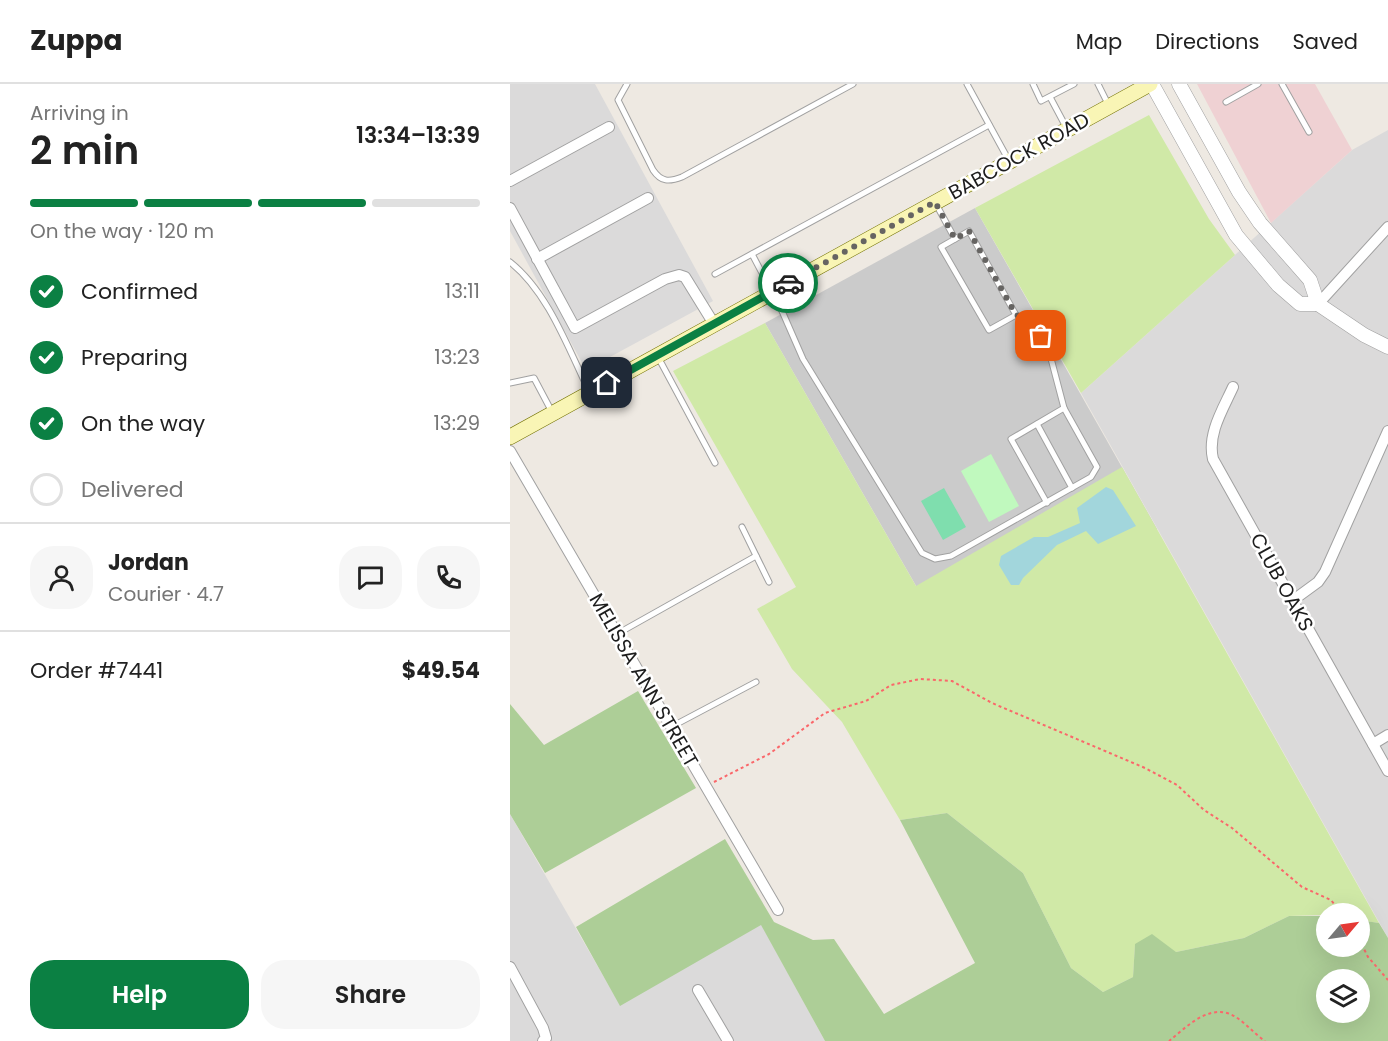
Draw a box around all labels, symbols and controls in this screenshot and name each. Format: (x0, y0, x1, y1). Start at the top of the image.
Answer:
text: Zuppa (30, 21, 123, 60)
text: Map (1076, 27, 1122, 56)
text: Directions (1155, 27, 1259, 56)
text: Saved (1292, 27, 1358, 56)
text: Arriving in (30, 99, 129, 127)
street label: BABCOCK ROAD (943, 106, 1095, 206)
text: 13:34–13:39 (356, 120, 480, 151)
text: 2 min (30, 123, 139, 178)
text: On the way · 120 m (30, 217, 214, 245)
courier (758, 253, 818, 313)
icon: car (772, 267, 805, 300)
icon: check (30, 275, 63, 308)
text: Confirmed (81, 276, 198, 307)
text: 13:11 (445, 277, 480, 305)
pin (1015, 310, 1066, 361)
icon: bag (1024, 319, 1057, 352)
icon: check (30, 341, 63, 374)
text: Preparing (81, 342, 188, 373)
text: 13:23 (434, 343, 480, 371)
pin (581, 357, 632, 408)
icon: home (590, 366, 623, 399)
icon: check (30, 407, 63, 440)
text: On the way (81, 408, 205, 439)
text: 13:29 (433, 409, 480, 437)
text: Delivered (81, 474, 184, 505)
street label: CLUB OAKS (1244, 528, 1320, 636)
button: person (30, 546, 93, 609)
button: chat (339, 546, 402, 609)
button: phone (417, 546, 480, 609)
text: Jordan (108, 547, 189, 578)
text: Courier · 4.7 (108, 580, 224, 608)
street label: MELISSA ANN STREET (583, 588, 705, 772)
text: Order #7441 (30, 655, 163, 686)
text: $49.54 (402, 655, 480, 686)
north arrow (1316, 903, 1370, 957)
map controls (1316, 903, 1370, 1023)
button: Help (30, 960, 249, 1029)
button: Share (261, 960, 480, 1029)
button: layers (1316, 969, 1370, 1023)

